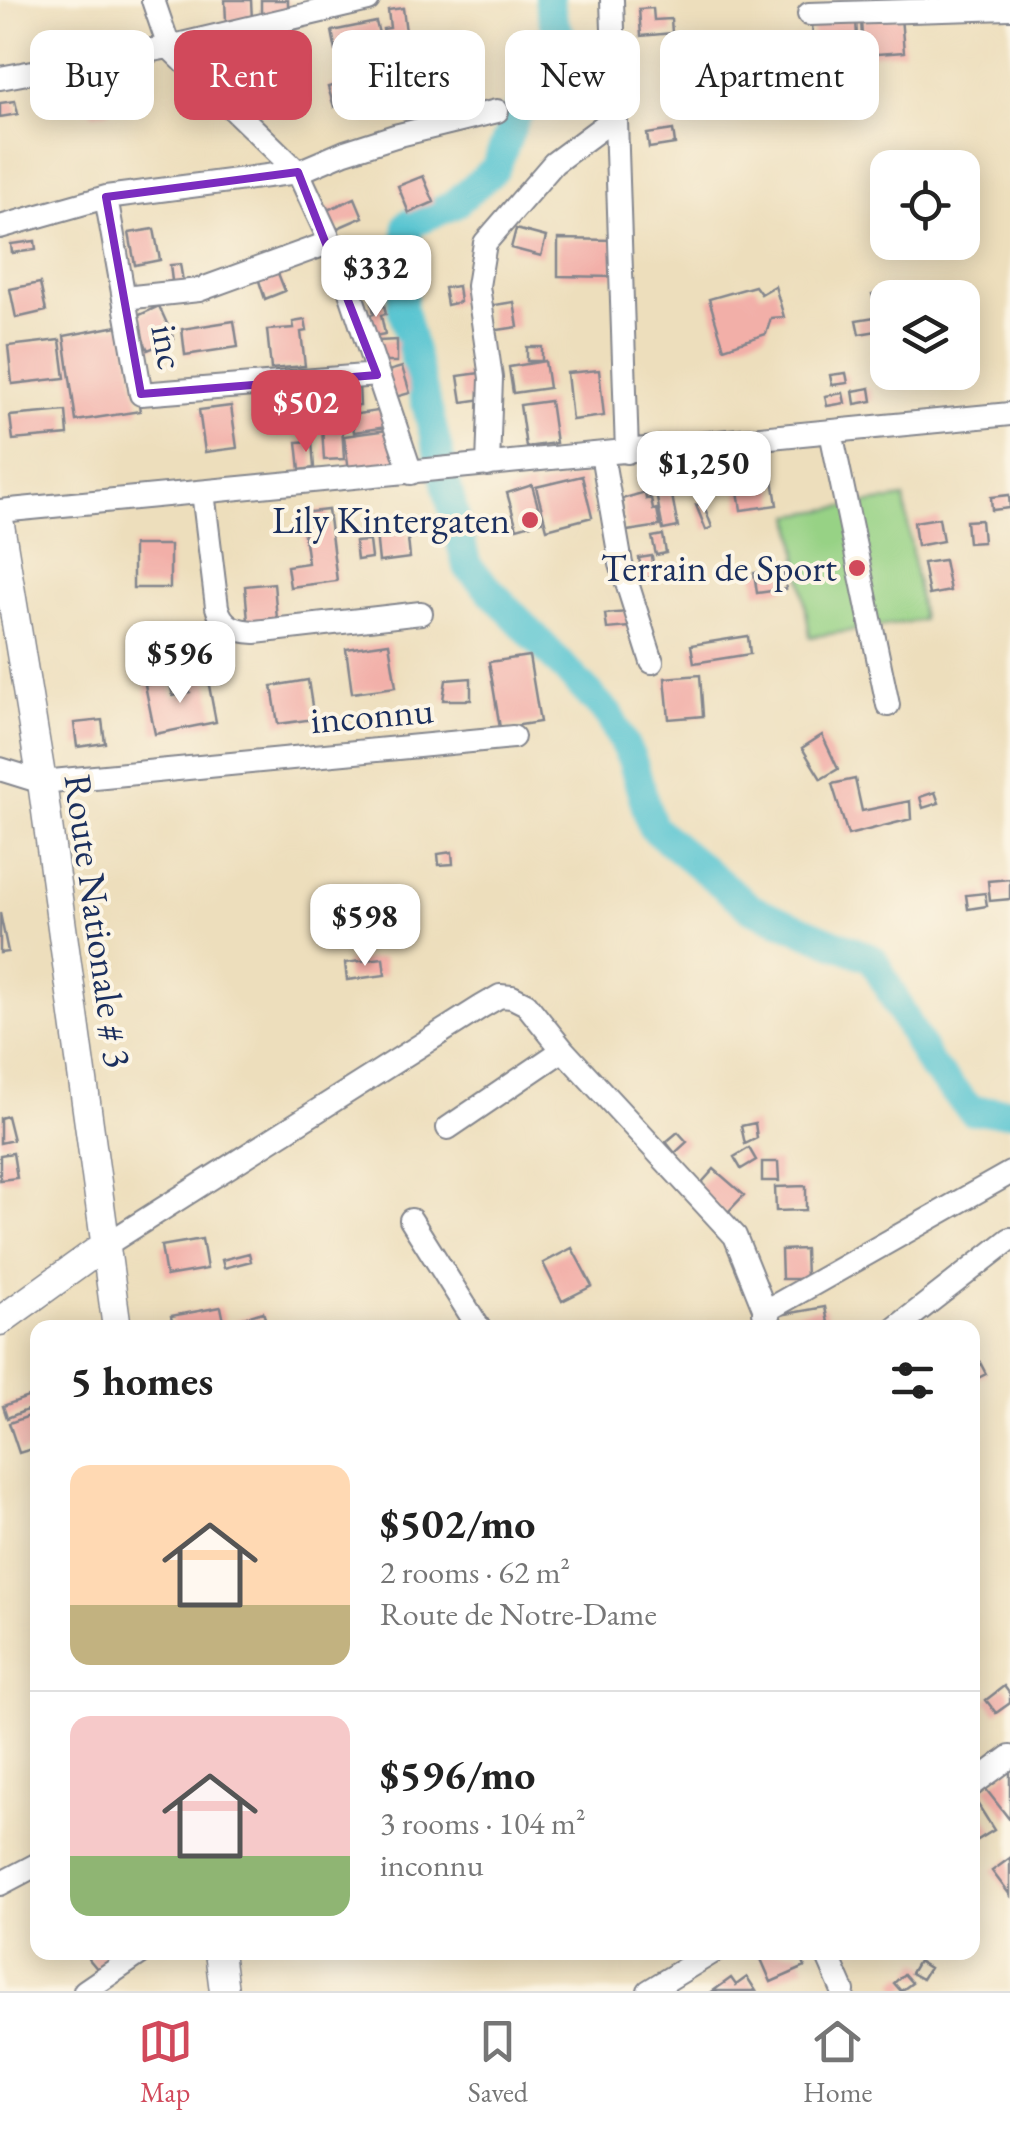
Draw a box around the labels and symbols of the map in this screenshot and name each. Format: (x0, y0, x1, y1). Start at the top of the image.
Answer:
pin: $332 (317, 235, 435, 320)
street label: inc (140, 321, 197, 373)
pin: $502 (247, 370, 365, 455)
pin: $1,250 (623, 431, 785, 516)
place label: Lily Kintergaten (272, 495, 510, 544)
marker: Lily Kintergaten (519, 509, 541, 531)
place label: Terrain de Sport (601, 543, 837, 592)
marker: Terrain de Sport (846, 557, 868, 579)
pin: $596 (121, 621, 239, 706)
street label: inconnu (309, 685, 435, 744)
street label: Route Nationale # 3 (54, 771, 143, 1071)
pin: $598 (306, 884, 424, 969)

